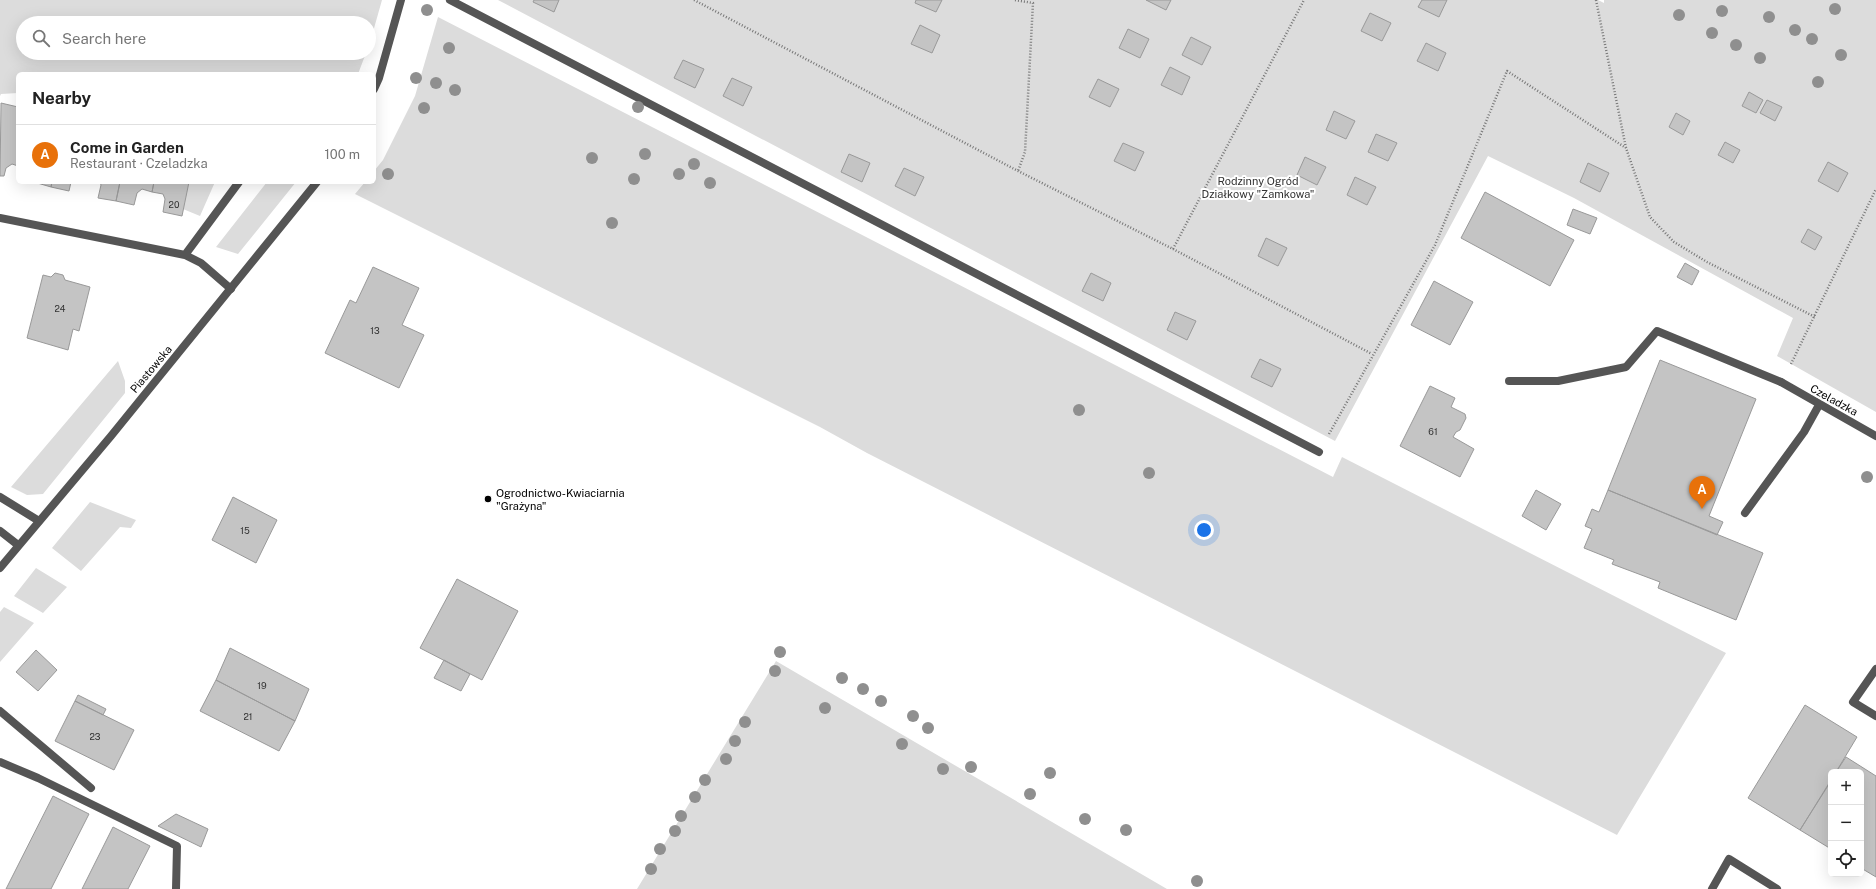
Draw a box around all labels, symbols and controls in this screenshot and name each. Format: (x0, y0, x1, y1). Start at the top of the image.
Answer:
search box (16, 16, 376, 60)
icon: search (30, 27, 52, 49)
text: Search here (62, 30, 146, 47)
text: Nearby (32, 88, 91, 108)
text: Come in Garden (70, 139, 184, 156)
text: A (40, 147, 50, 162)
text: 100 m (324, 147, 360, 162)
text: Restaurant · Czeladzka (70, 156, 208, 171)
park label: Rodzinny Ogród Działkowy "Zamkowa" (1202, 175, 1314, 200)
house number: 20 (169, 199, 180, 210)
house number: 24 (54, 303, 66, 314)
house number: 13 (370, 325, 380, 336)
street label: Piastowska (128, 343, 174, 395)
street label: Czeladzka (1808, 382, 1860, 418)
house number: 61 (1428, 426, 1438, 437)
pin: A (1689, 476, 1715, 509)
place label: Ogrodnictwo-Kwiaciarnia "Grażyna" (496, 487, 625, 512)
marker: Ogrodnictwo-Kwiaciarnia "Grażyna" (483, 494, 493, 504)
your location (1194, 520, 1214, 540)
house number: 15 (240, 525, 250, 536)
house number: 19 (257, 680, 267, 691)
house number: 21 (243, 711, 253, 722)
house number: 23 (89, 731, 101, 742)
map controls (1828, 769, 1864, 877)
button: + (1828, 769, 1864, 805)
button: − (1828, 805, 1864, 841)
button: locate (1828, 841, 1864, 877)

